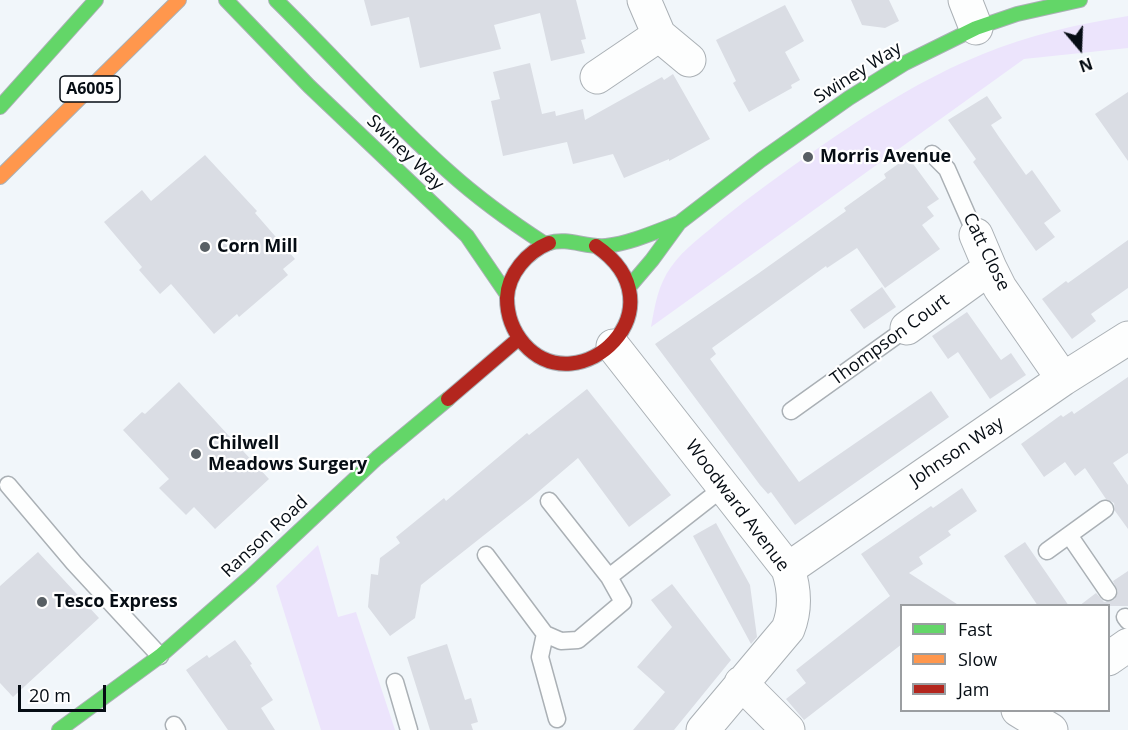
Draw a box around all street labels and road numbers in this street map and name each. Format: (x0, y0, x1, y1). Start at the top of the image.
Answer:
street label: Swiney Way (810, 38, 906, 108)
road number: A6005 (60, 76, 120, 102)
street label: Swiney Way (362, 111, 448, 195)
street label: Catt Close (958, 209, 1014, 295)
street label: Thompson Court (826, 290, 954, 390)
street label: Johnson Way (906, 413, 1008, 491)
street label: Woodward Avenue (681, 436, 793, 576)
street label: Ranson Road (217, 492, 313, 582)

